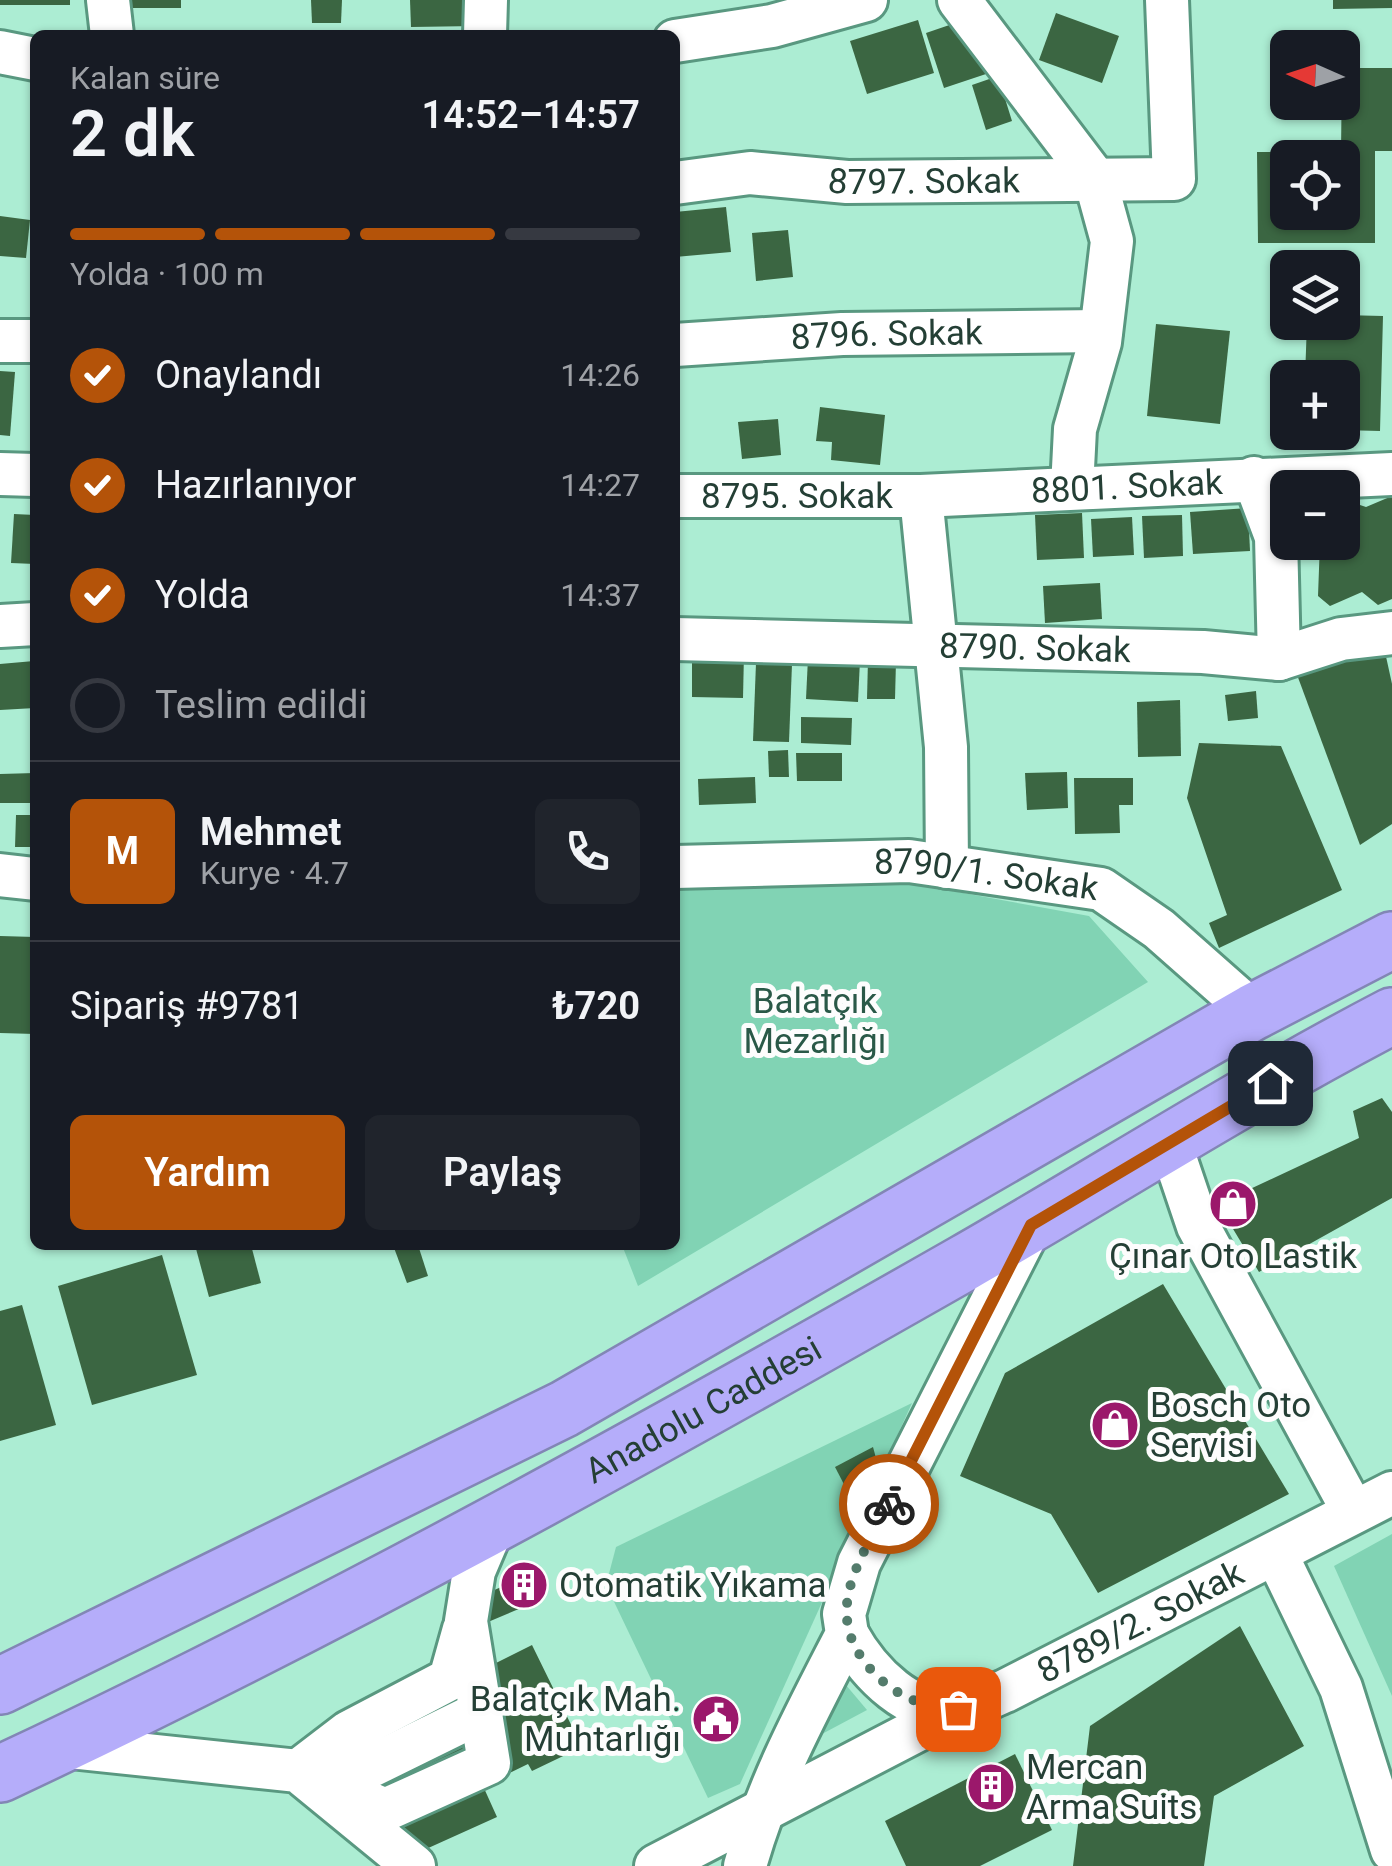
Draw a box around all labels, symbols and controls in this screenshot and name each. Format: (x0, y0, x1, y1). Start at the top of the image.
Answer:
north arrow (1270, 30, 1360, 120)
map controls (1270, 30, 1360, 560)
text: Kalan süre (70, 59, 220, 97)
text: 14:52–14:57 (421, 93, 640, 137)
text: 2 dk (70, 96, 194, 172)
button: locate (1270, 140, 1360, 230)
street label: 8797. Sokak (826, 160, 1020, 202)
button: layers (1270, 250, 1360, 340)
text: Yolda · 100 m (70, 255, 264, 293)
street label: 8796. Sokak (789, 312, 983, 358)
icon: check (70, 348, 125, 403)
text: Onaylandı (155, 353, 322, 397)
text: 14:26 (560, 356, 640, 394)
button: + (1270, 360, 1360, 450)
icon: check (70, 458, 125, 513)
street label: 8801. Sokak (1030, 461, 1224, 511)
text: Hazırlanıyor (155, 463, 356, 507)
text: 14:27 (560, 466, 640, 504)
button: − (1270, 470, 1360, 560)
street label: 8795. Sokak (701, 476, 893, 517)
icon: check (70, 568, 125, 623)
text: Yolda (155, 573, 250, 617)
text: 14:37 (560, 576, 640, 614)
street label: 8790. Sokak (938, 625, 1132, 671)
text: Teslim edildi (155, 683, 368, 727)
button: phone (535, 799, 640, 904)
text: Mehmet (200, 810, 341, 854)
text: M (106, 829, 139, 873)
street label: 8790/1. Sokak (873, 840, 1101, 909)
text: Kurye · 4.7 (200, 854, 349, 892)
park label: Balatçık Mezarlığı (744, 981, 886, 1062)
text: Sipariş #9781 (70, 984, 304, 1028)
text: ₺720 (552, 984, 640, 1028)
pin (1228, 1041, 1313, 1126)
icon: home (1243, 1056, 1298, 1111)
button: Yardım (70, 1115, 345, 1230)
button: Paylaş (365, 1115, 640, 1230)
shop icon: Çınar Oto Lastik (1207, 1178, 1259, 1230)
place label: Çınar Oto Lastik (1109, 1236, 1357, 1277)
street label: Anadolu Caddesi (578, 1328, 828, 1492)
place label: Bosch Oto Servisi (1150, 1385, 1311, 1466)
shop icon: Bosch Oto Servisi (1089, 1399, 1141, 1451)
courier (839, 1454, 939, 1554)
icon: bike (862, 1477, 917, 1532)
street label: 8789/2. Sokak (1030, 1552, 1250, 1692)
building icon: Otomatik Yıkama (498, 1559, 550, 1611)
place label: Otomatik Yıkama (559, 1565, 826, 1606)
pin (916, 1667, 1001, 1752)
place label: Balatçık Mah. Muhtarlığı (470, 1679, 681, 1760)
icon: bag (931, 1682, 986, 1737)
public building icon: Balatçık Mah. Muhtarlığı (690, 1693, 742, 1745)
place label: Mercan Arma Suits (1026, 1747, 1197, 1828)
building icon: Mercan Arma Suits (965, 1761, 1017, 1813)

